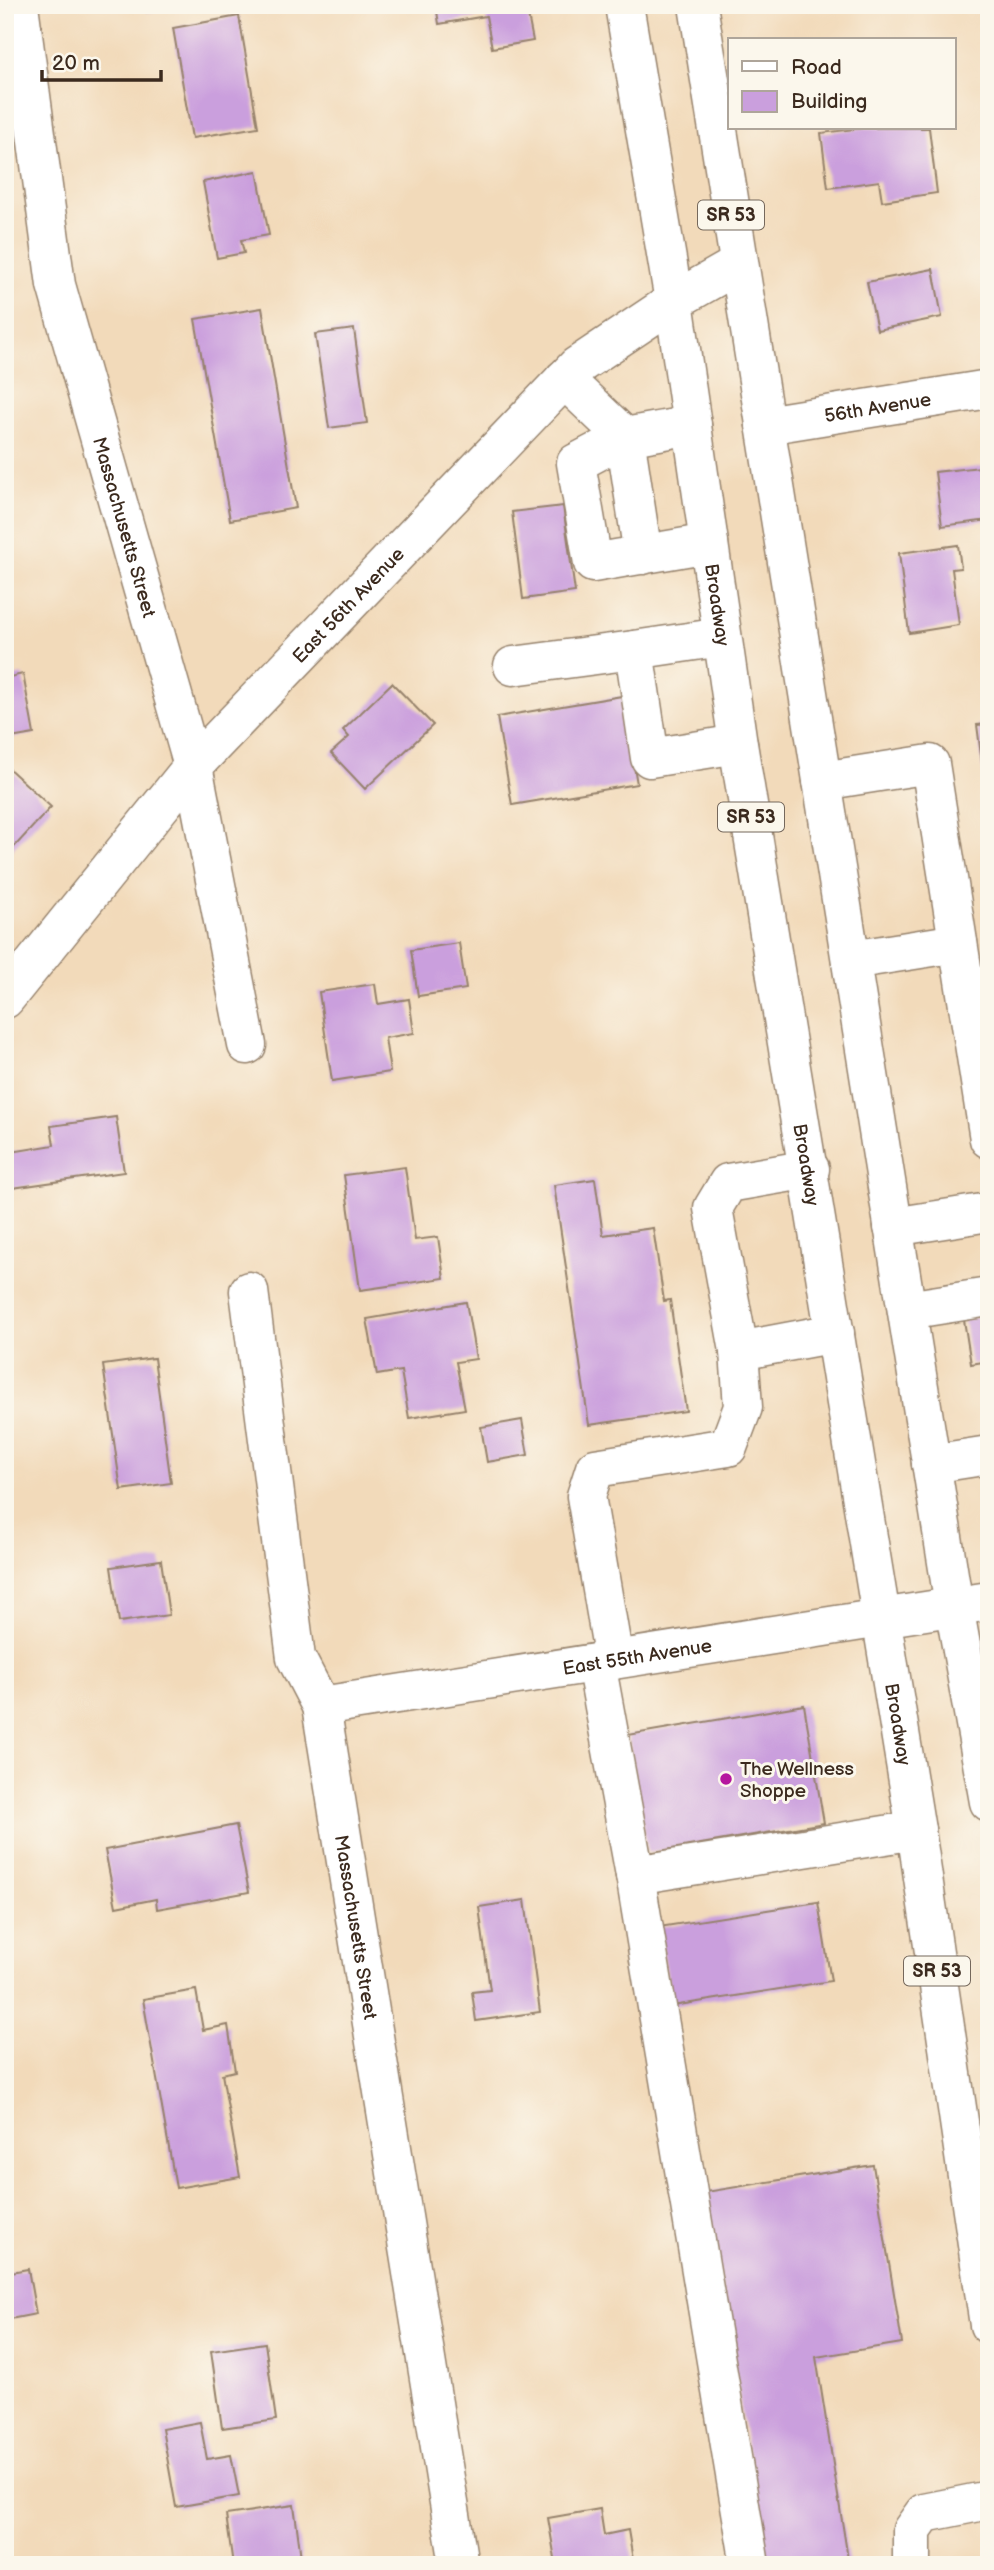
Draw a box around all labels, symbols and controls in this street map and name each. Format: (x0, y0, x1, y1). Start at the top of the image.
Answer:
scale bar (42, 38, 161, 82)
legend (728, 38, 956, 130)
text: 20 m (52, 51, 100, 76)
text: Road (791, 55, 842, 80)
text: Building (791, 89, 867, 114)
road number: SR 53 (698, 200, 764, 230)
street label: 56th Avenue (823, 388, 933, 428)
street label: Massachusetts Street (87, 435, 160, 620)
street label: East 56th Avenue (288, 543, 410, 668)
street label: Broadway (699, 562, 734, 648)
road number: SR 53 (718, 802, 784, 832)
street label: Broadway (787, 1122, 824, 1208)
street label: East 55th Avenue (561, 1635, 714, 1681)
street label: Broadway (879, 1681, 915, 1768)
place label: The Wellness Shoppe (740, 1758, 854, 1803)
marker: The Wellness Shoppe (718, 1771, 734, 1787)
street label: Massachusetts Street (329, 1833, 381, 2021)
road number: SR 53 (904, 1956, 970, 1985)

